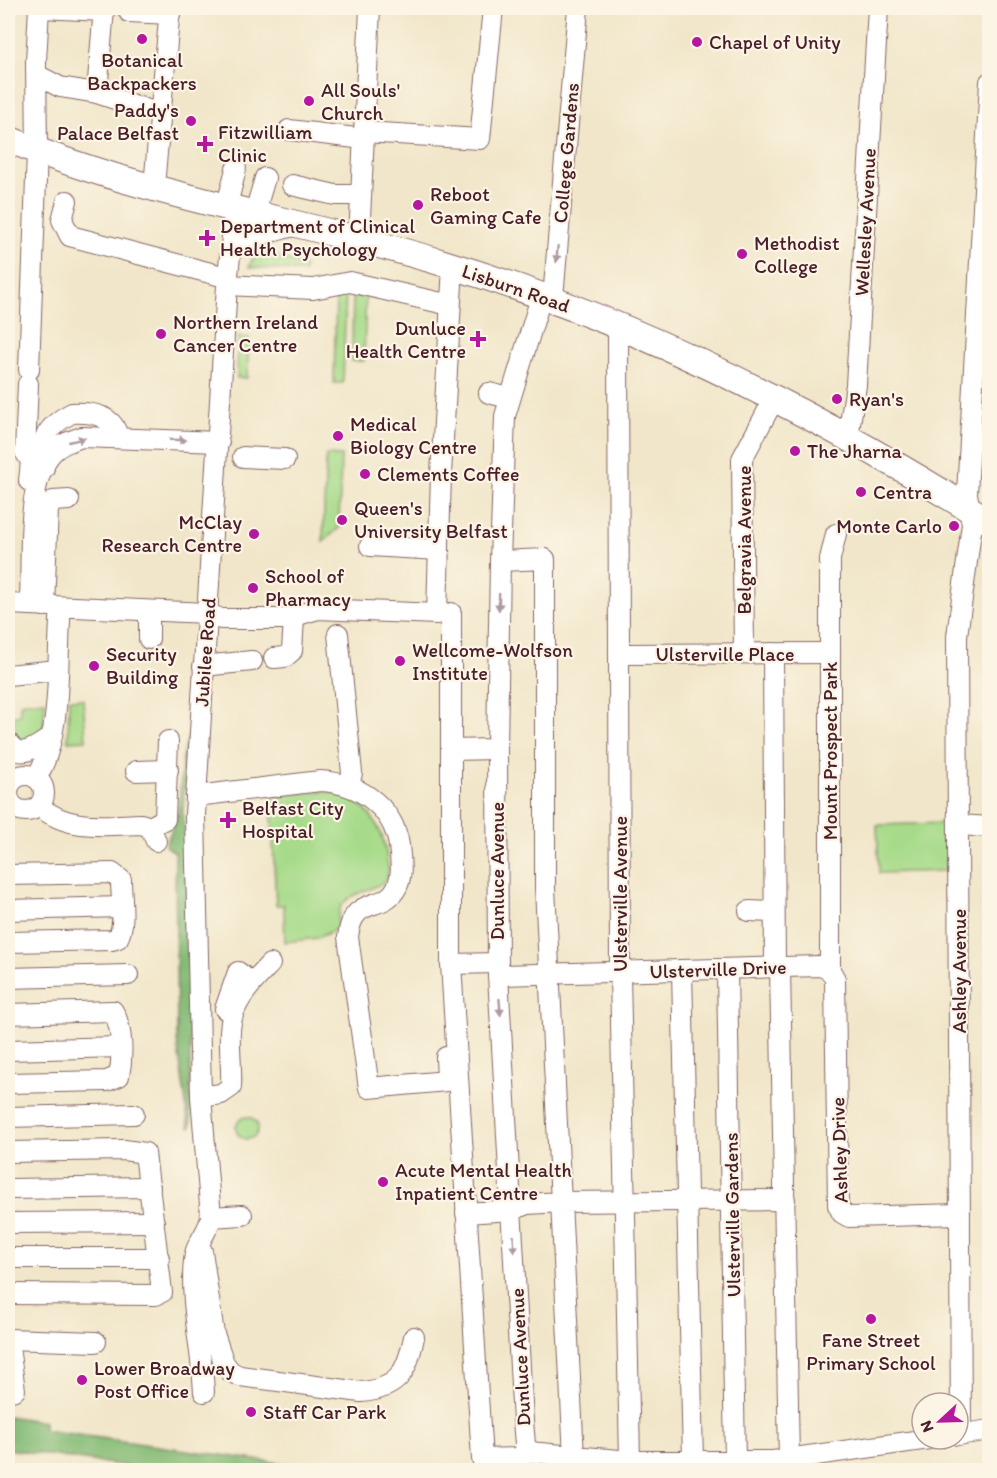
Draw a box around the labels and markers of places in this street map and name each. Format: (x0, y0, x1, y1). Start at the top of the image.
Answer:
place label: Chapel of Unity (709, 30, 841, 54)
marker: Botanical Backpackers (135, 32, 149, 46)
marker: Chapel of Unity (690, 35, 704, 49)
place label: Botanical Backpackers (87, 48, 197, 95)
place label: All Souls' Church (321, 78, 400, 125)
marker: All Souls' Church (302, 94, 316, 108)
place label: Paddy's Palace Belfast (57, 98, 179, 145)
marker: Paddy's Palace Belfast (184, 114, 198, 128)
place label: Fitzwilliam Clinic (218, 120, 313, 167)
marker: Fitzwilliam Clinic (196, 135, 214, 153)
place label: Reboot Gaming Cafe (430, 182, 541, 229)
marker: Reboot Gaming Cafe (411, 198, 425, 212)
place label: Department of Clinical Health Psychology (220, 214, 415, 261)
marker: Department of Clinical Health Psychology (198, 229, 216, 247)
place label: Methodist College (754, 231, 840, 278)
marker: Methodist College (735, 247, 749, 261)
place label: Northern Ireland Cancer Centre (173, 310, 318, 357)
place label: Dunluce Health Centre (346, 316, 466, 363)
marker: Northern Ireland Cancer Centre (154, 327, 168, 341)
marker: Dunluce Health Centre (471, 332, 485, 346)
place label: Ryan's (849, 387, 904, 411)
marker: Ryan's (830, 392, 844, 406)
place label: Medical Biology Centre (350, 412, 477, 459)
marker: Medical Biology Centre (331, 429, 345, 443)
place label: The Jharna (807, 439, 903, 463)
marker: The Jharna (788, 444, 802, 458)
place label: Clements Coffee (377, 462, 520, 486)
marker: Clements Coffee (358, 467, 372, 481)
place label: Centra (873, 480, 932, 504)
marker: Centra (854, 485, 868, 499)
place label: Queen's University Belfast (354, 496, 508, 543)
place label: McClay Research Centre (102, 510, 243, 557)
marker: Queen's University Belfast (335, 513, 349, 527)
place label: Monte Carlo (836, 514, 942, 538)
marker: Monte Carlo (947, 519, 961, 533)
marker: McClay Research Centre (247, 527, 261, 541)
place label: School of Pharmacy (265, 564, 351, 611)
marker: School of Pharmacy (246, 581, 260, 595)
place label: Wellcome-Wolfson Institute (412, 638, 573, 685)
place label: Security Building (106, 642, 179, 689)
marker: Wellcome-Wolfson Institute (393, 654, 407, 668)
marker: Security Building (87, 659, 101, 673)
place label: Belfast City Hospital (242, 796, 344, 843)
marker: Belfast City Hospital (219, 811, 237, 829)
place label: Acute Mental Health Inpatient Centre (395, 1158, 572, 1205)
marker: Acute Mental Health Inpatient Centre (376, 1175, 390, 1189)
marker: Fane Street Primary School (864, 1312, 878, 1326)
place label: Fane Street Primary School (806, 1328, 936, 1375)
place label: Lower Broadway Post Office (94, 1356, 235, 1403)
marker: Lower Broadway Post Office (75, 1373, 89, 1387)
place label: Staff Car Park (263, 1400, 387, 1424)
marker: Staff Car Park (244, 1405, 258, 1419)

